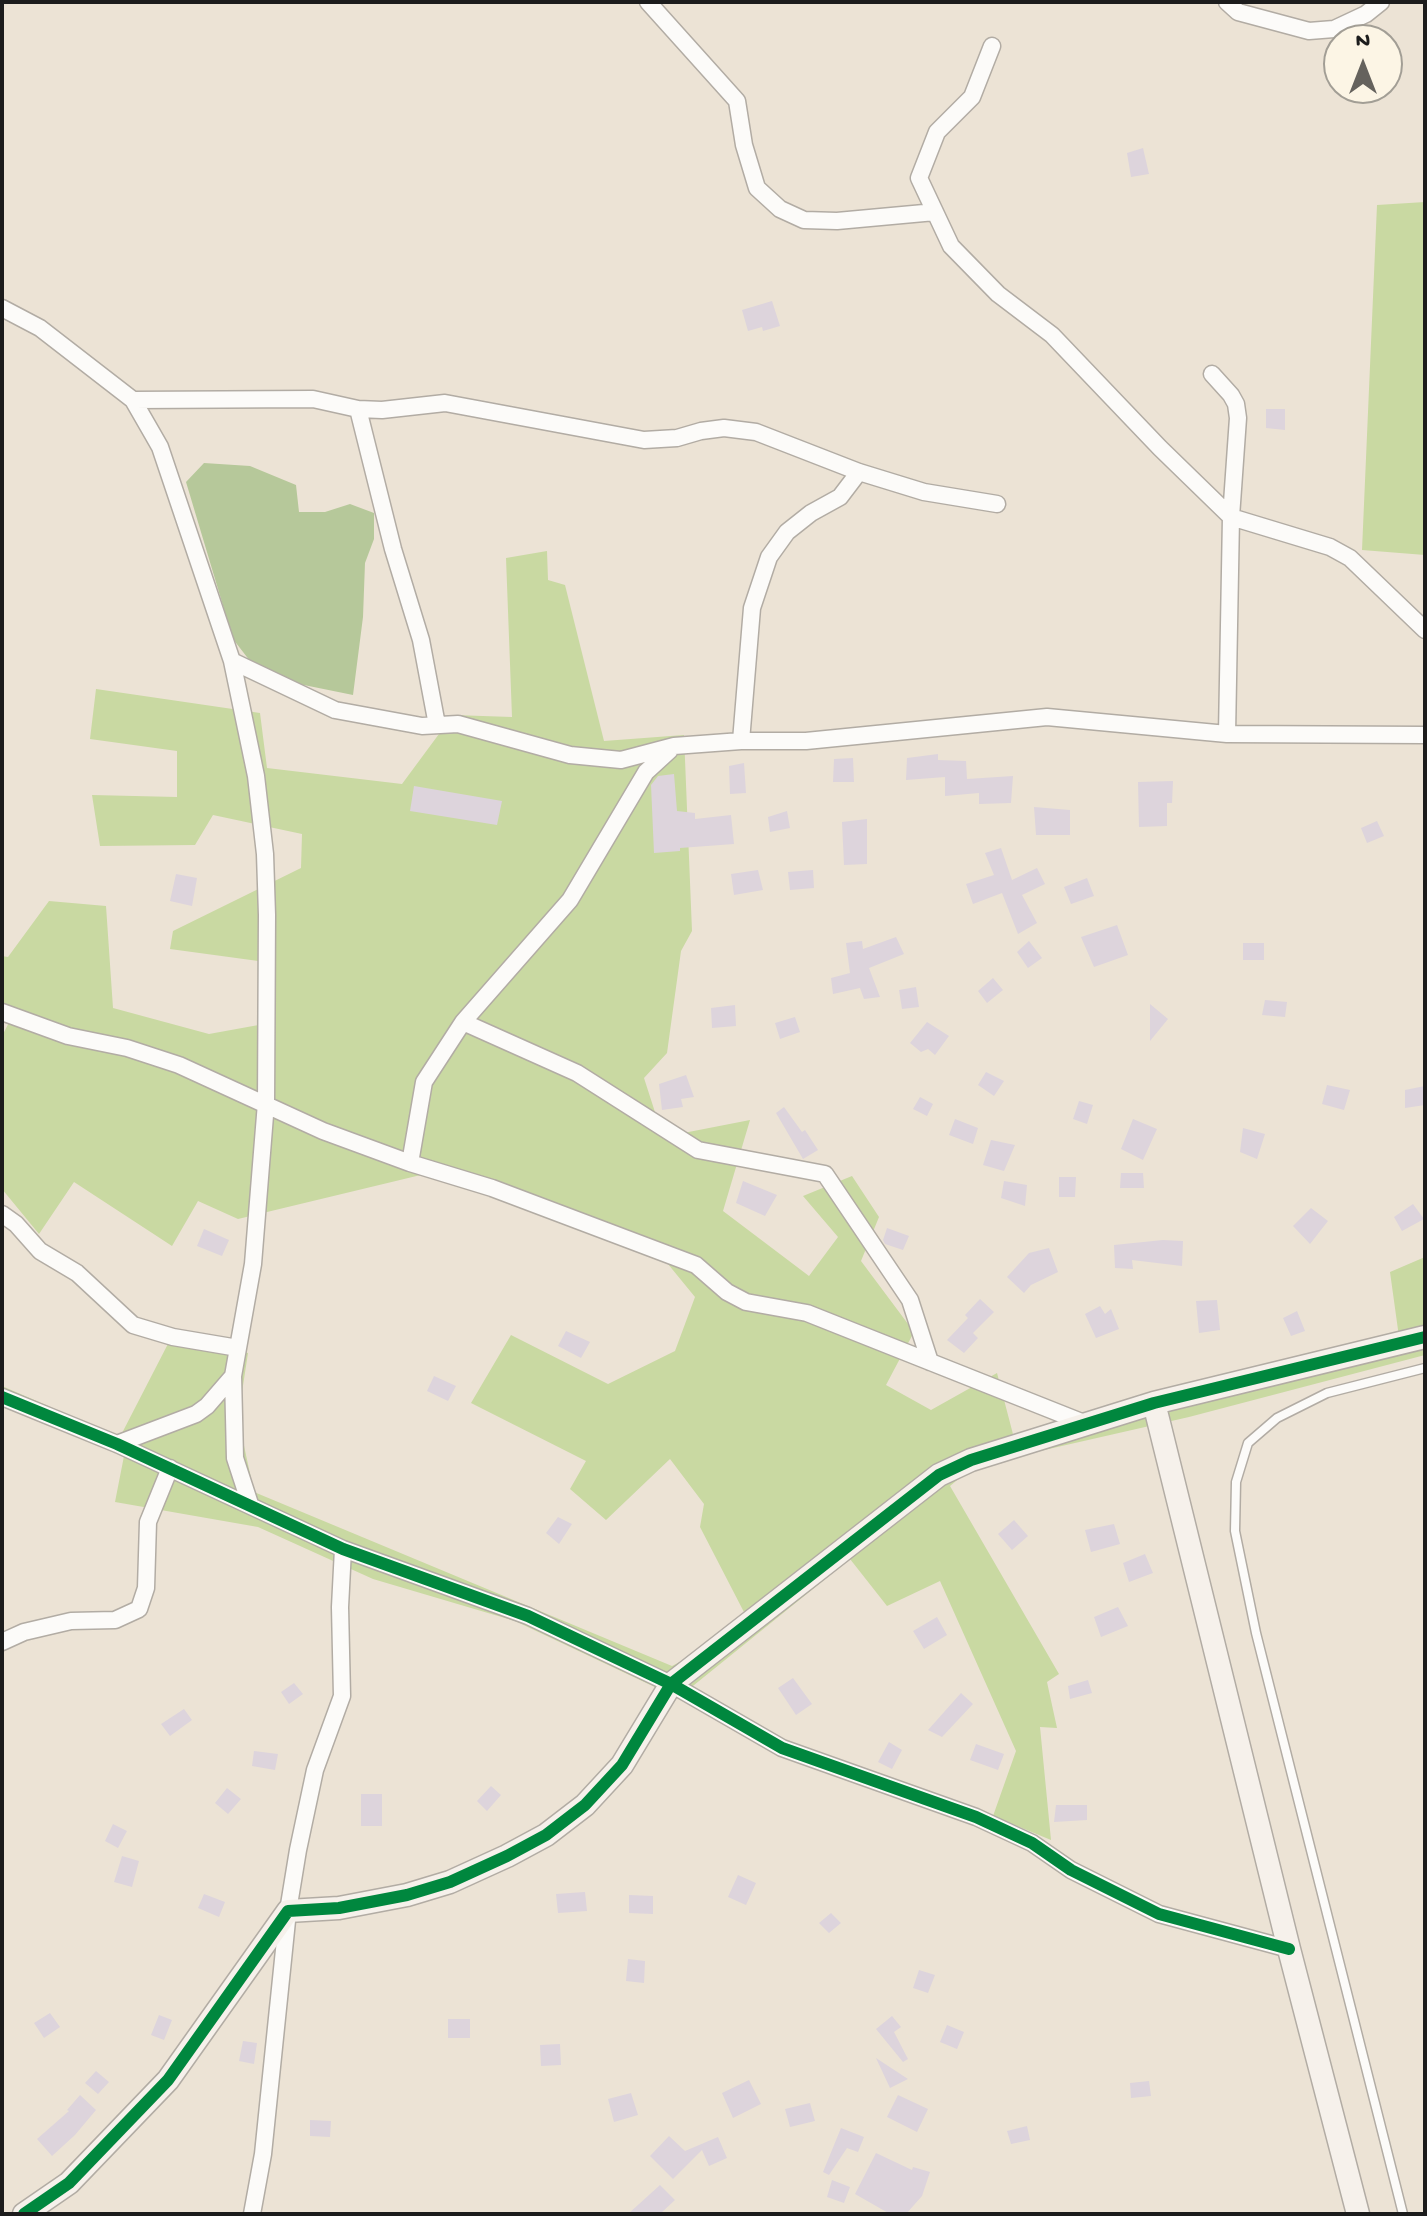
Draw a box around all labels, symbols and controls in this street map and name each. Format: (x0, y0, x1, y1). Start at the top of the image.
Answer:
north arrow (1323, 24, 1403, 104)
text: N (1356, 29, 1370, 55)

